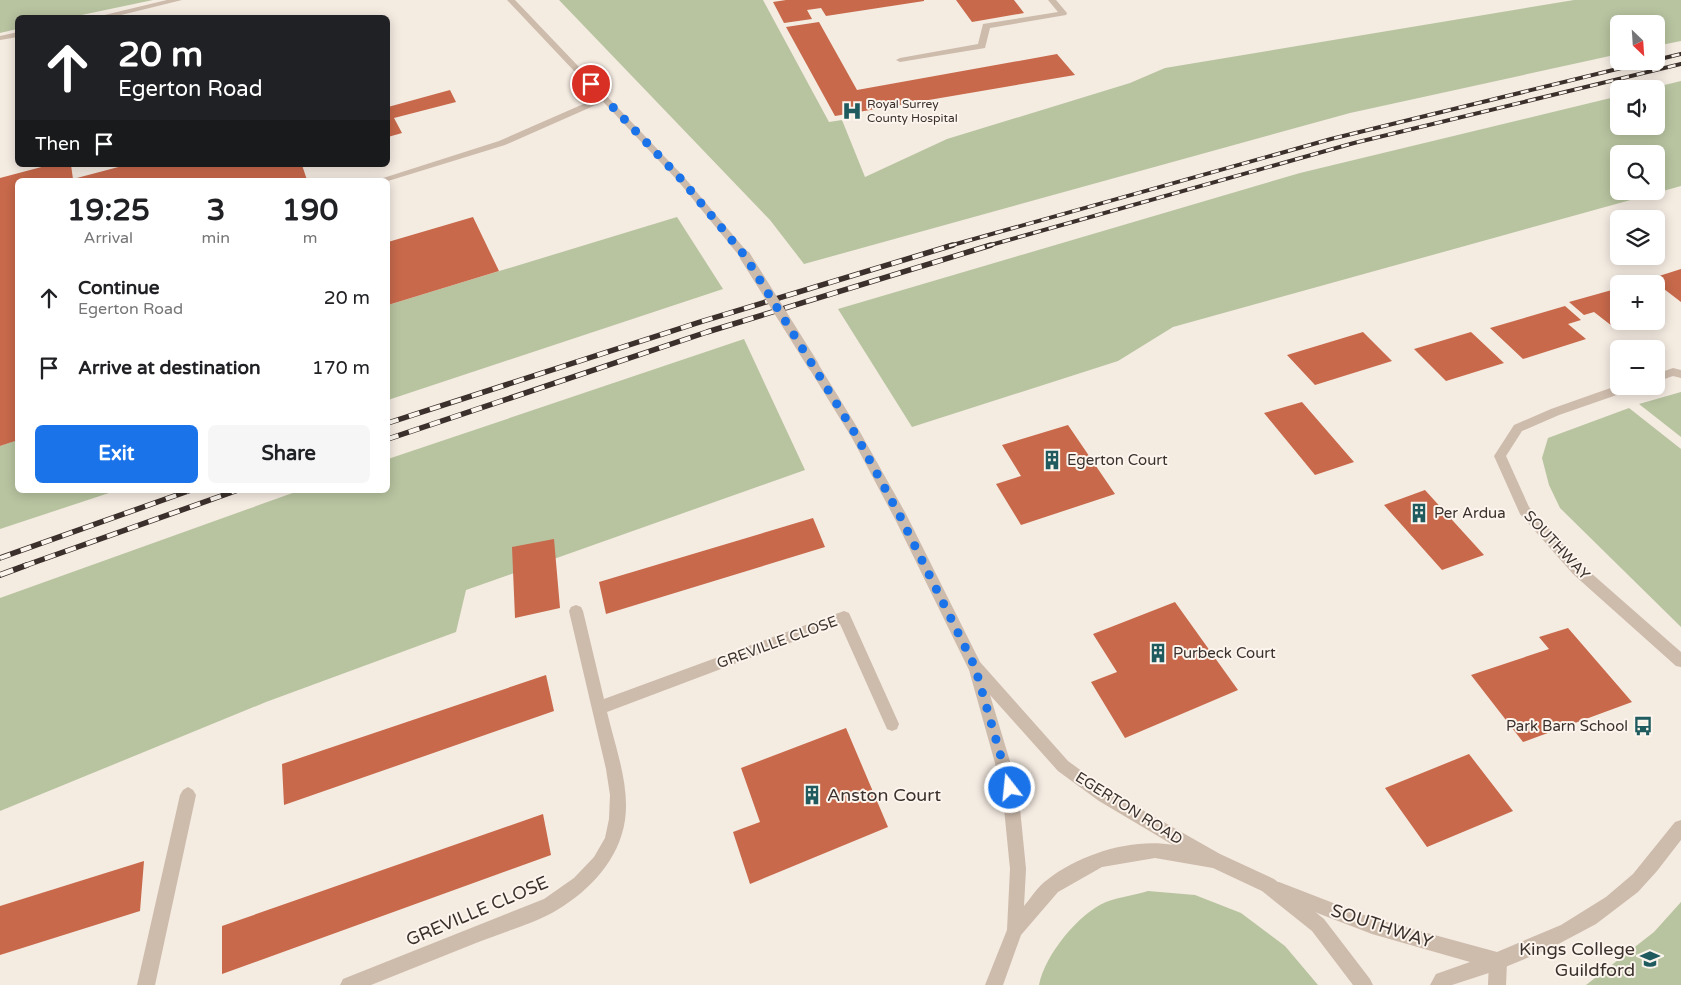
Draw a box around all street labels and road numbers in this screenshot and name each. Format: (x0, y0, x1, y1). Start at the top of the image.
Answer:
street label: SOUTHWAY (1520, 507, 1594, 584)
street label: GREVILLE CLOSE (714, 612, 840, 672)
street label: EGERTON ROAD (1072, 768, 1186, 848)
street label: GREVILLE CLOSE (403, 871, 551, 951)
street label: SOUTHWAY (1328, 899, 1436, 953)

